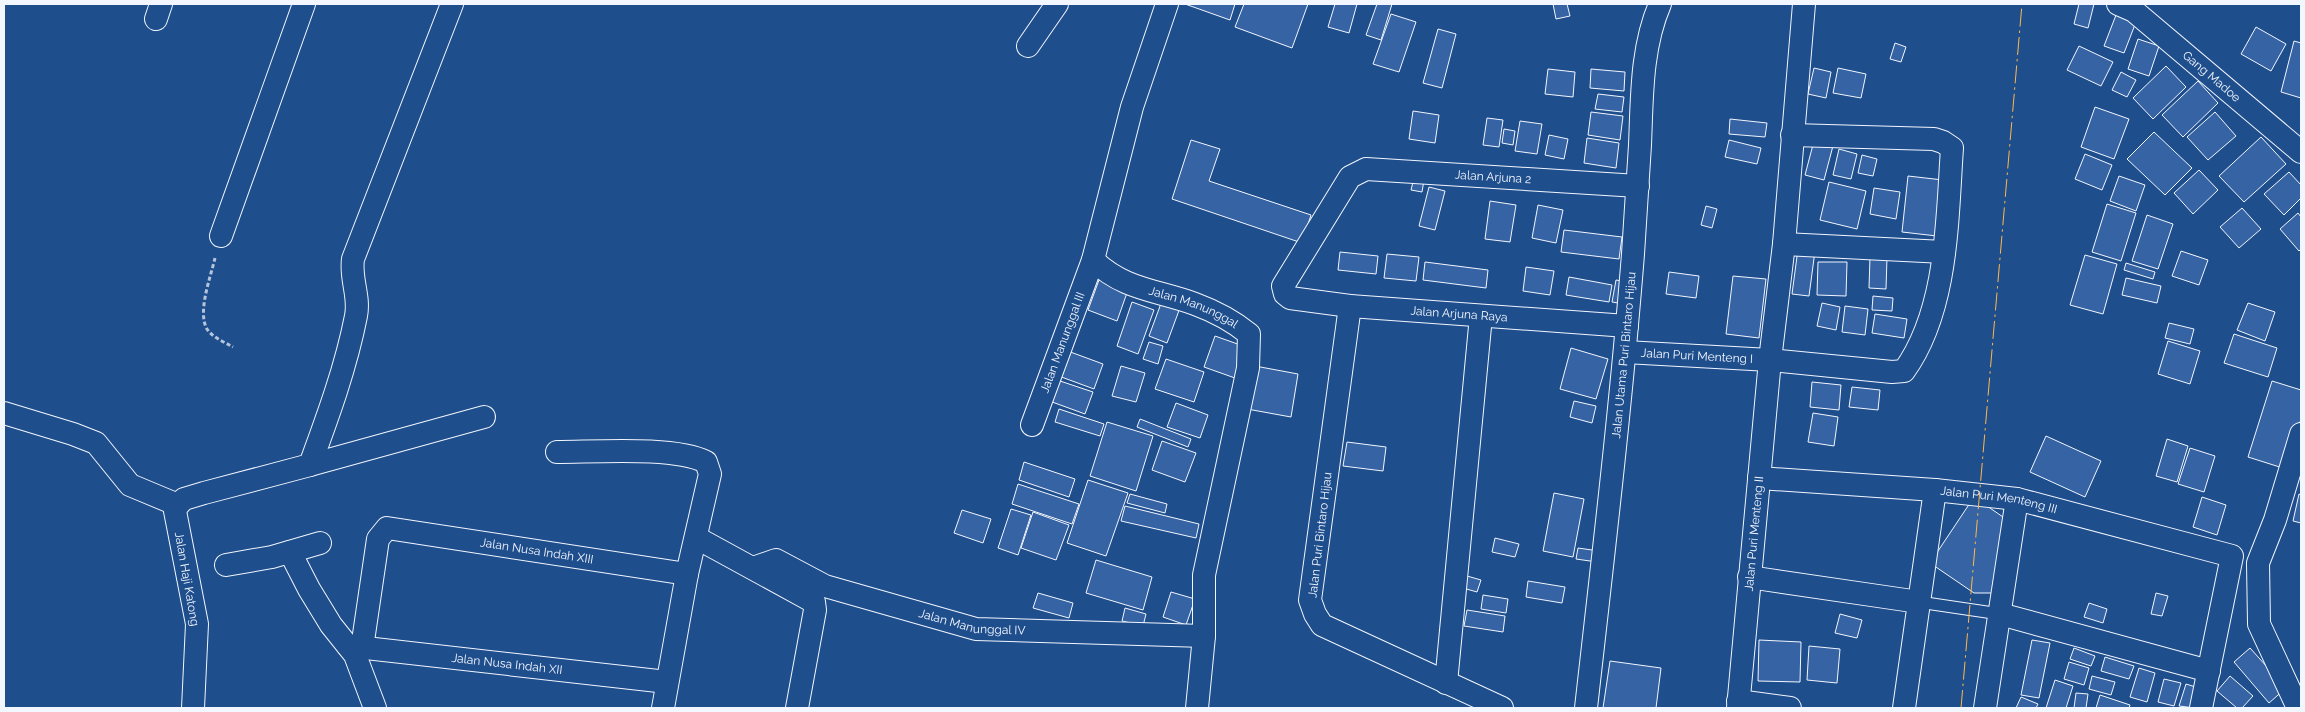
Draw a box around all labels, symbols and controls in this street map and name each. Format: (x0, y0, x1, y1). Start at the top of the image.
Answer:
street label: Gang Madoe (2180, 48, 2243, 105)
street label: Jalan Arjuna 2 (1454, 168, 1532, 186)
street label: Jalan Utama Puri Bintaro Hijau (1609, 271, 1639, 439)
street label: Jalan Manunggal (1147, 284, 1241, 331)
street label: Jalan Manunggal III (1037, 290, 1088, 395)
street label: Jalan Arjuna Raya (1410, 304, 1508, 324)
street label: Jalan Puri Menteng I (1640, 346, 1753, 366)
street label: Jalan Puri Bintaro Hijau (1305, 471, 1335, 599)
street label: Jalan Puri Menteng II (1742, 476, 1766, 592)
street label: Jalan Puri Menteng III (1940, 484, 2059, 516)
street label: Jalan Haji Katong (172, 531, 202, 627)
street label: Jalan Nusa Indah XIII (479, 535, 594, 567)
street label: Jalan Manunggal IV (917, 606, 1026, 638)
street label: Jalan Nusa Indah XII (451, 651, 563, 677)

